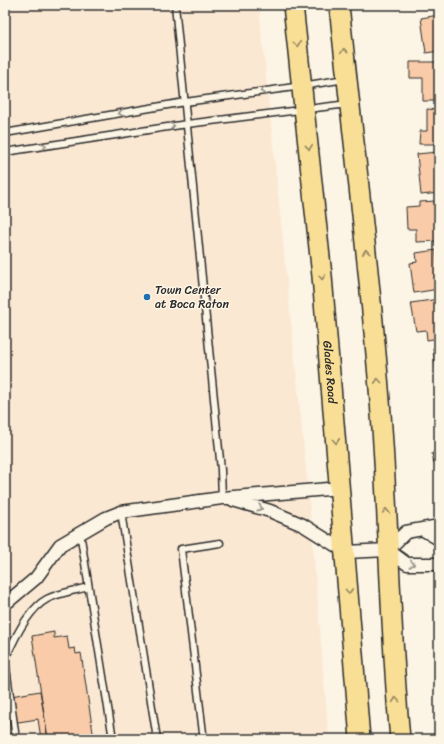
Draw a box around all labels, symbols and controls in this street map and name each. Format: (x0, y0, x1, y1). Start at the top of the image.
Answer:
one-way arrow (293, 41, 302, 47)
one-way arrow (340, 48, 349, 54)
one-way arrow (260, 86, 266, 95)
one-way arrow (118, 108, 124, 117)
one-way arrow (169, 123, 175, 131)
one-way arrow (40, 142, 47, 151)
one-way arrow (304, 144, 313, 150)
one-way arrow (362, 249, 371, 255)
one-way arrow (317, 273, 326, 280)
place label: Town Center at Boca Raton (155, 279, 229, 315)
marker: Town Center at Boca Raton (142, 292, 152, 302)
street label: Glades Road (316, 340, 344, 406)
one-way arrow (374, 378, 383, 384)
one-way arrow (332, 438, 341, 444)
one-way arrow (256, 503, 263, 512)
one-way arrow (382, 508, 391, 514)
one-way arrow (408, 559, 415, 567)
one-way arrow (344, 588, 353, 594)
one-way arrow (392, 697, 401, 703)

